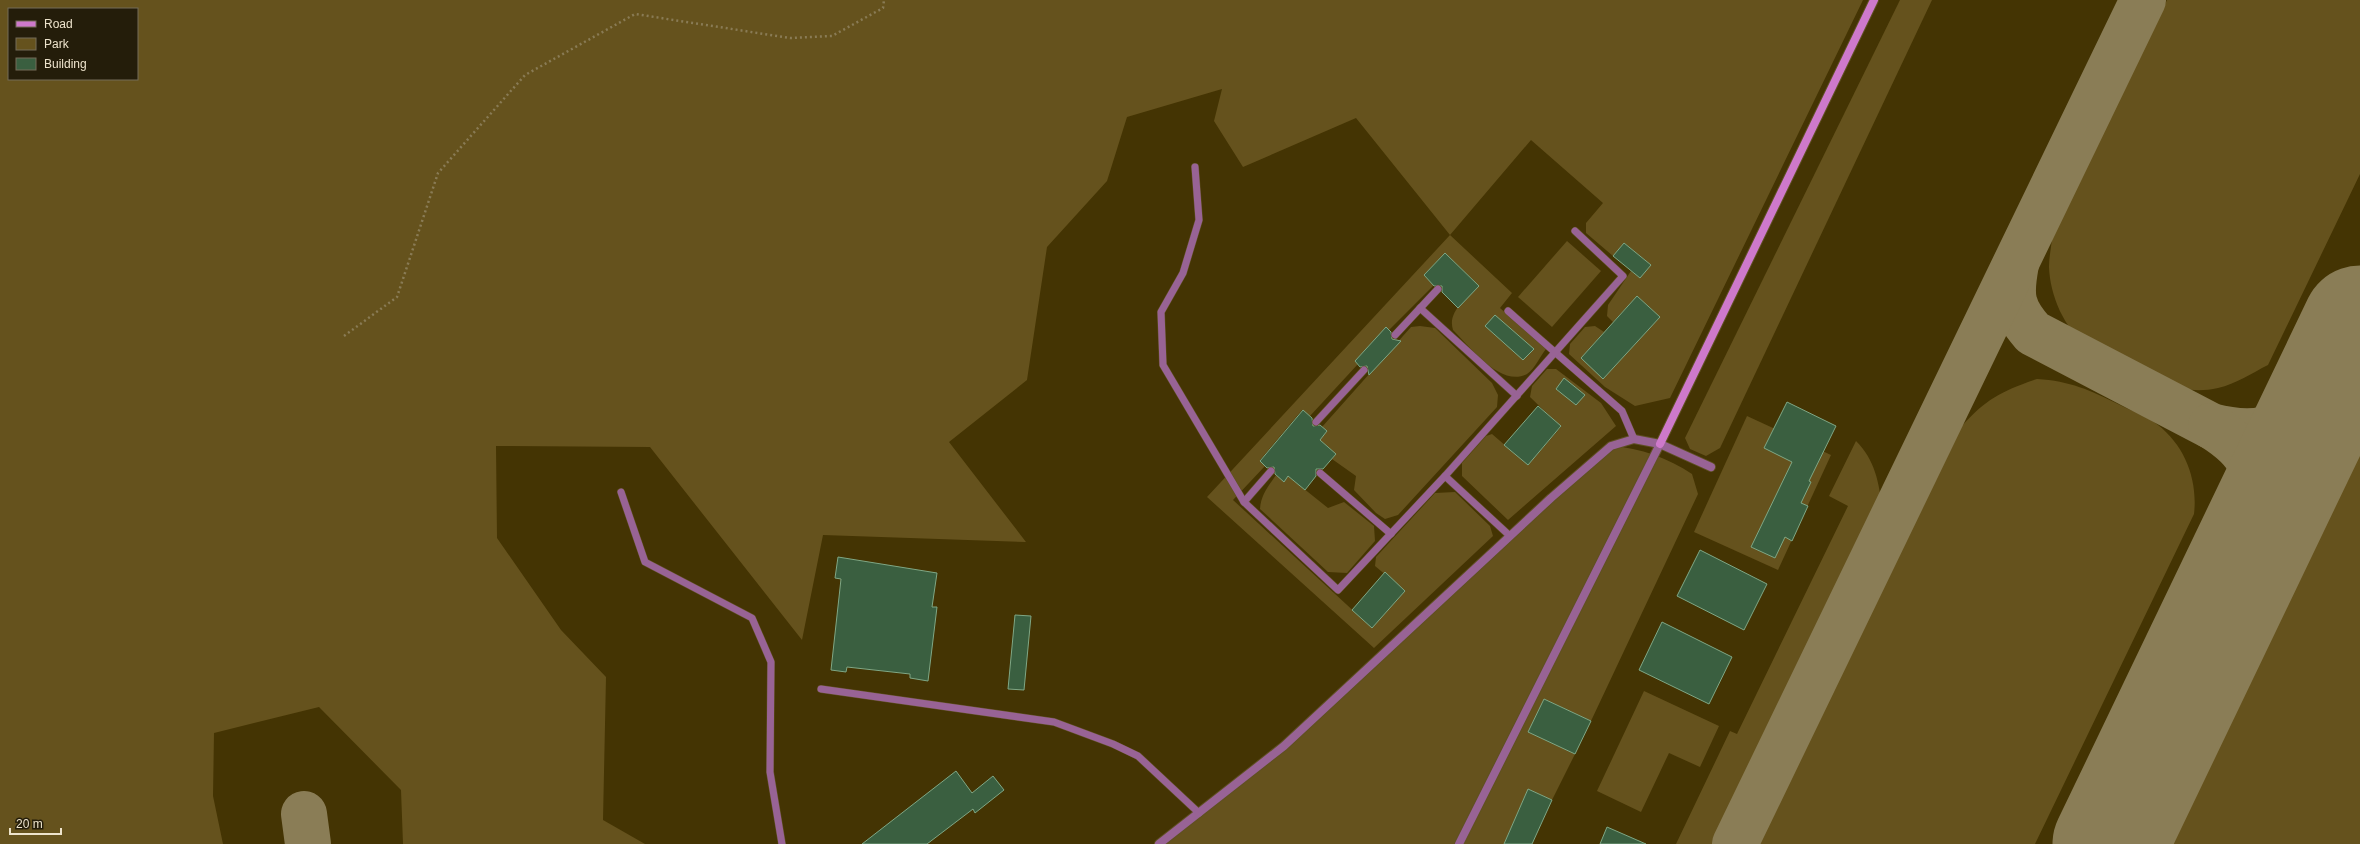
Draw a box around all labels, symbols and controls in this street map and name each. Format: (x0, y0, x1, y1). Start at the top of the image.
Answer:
legend (8, 8, 138, 80)
text: Road (44, 17, 73, 31)
text: Park (44, 37, 70, 51)
text: Building (44, 57, 87, 71)
scale bar (10, 810, 61, 836)
text: 20 m (16, 817, 43, 831)

